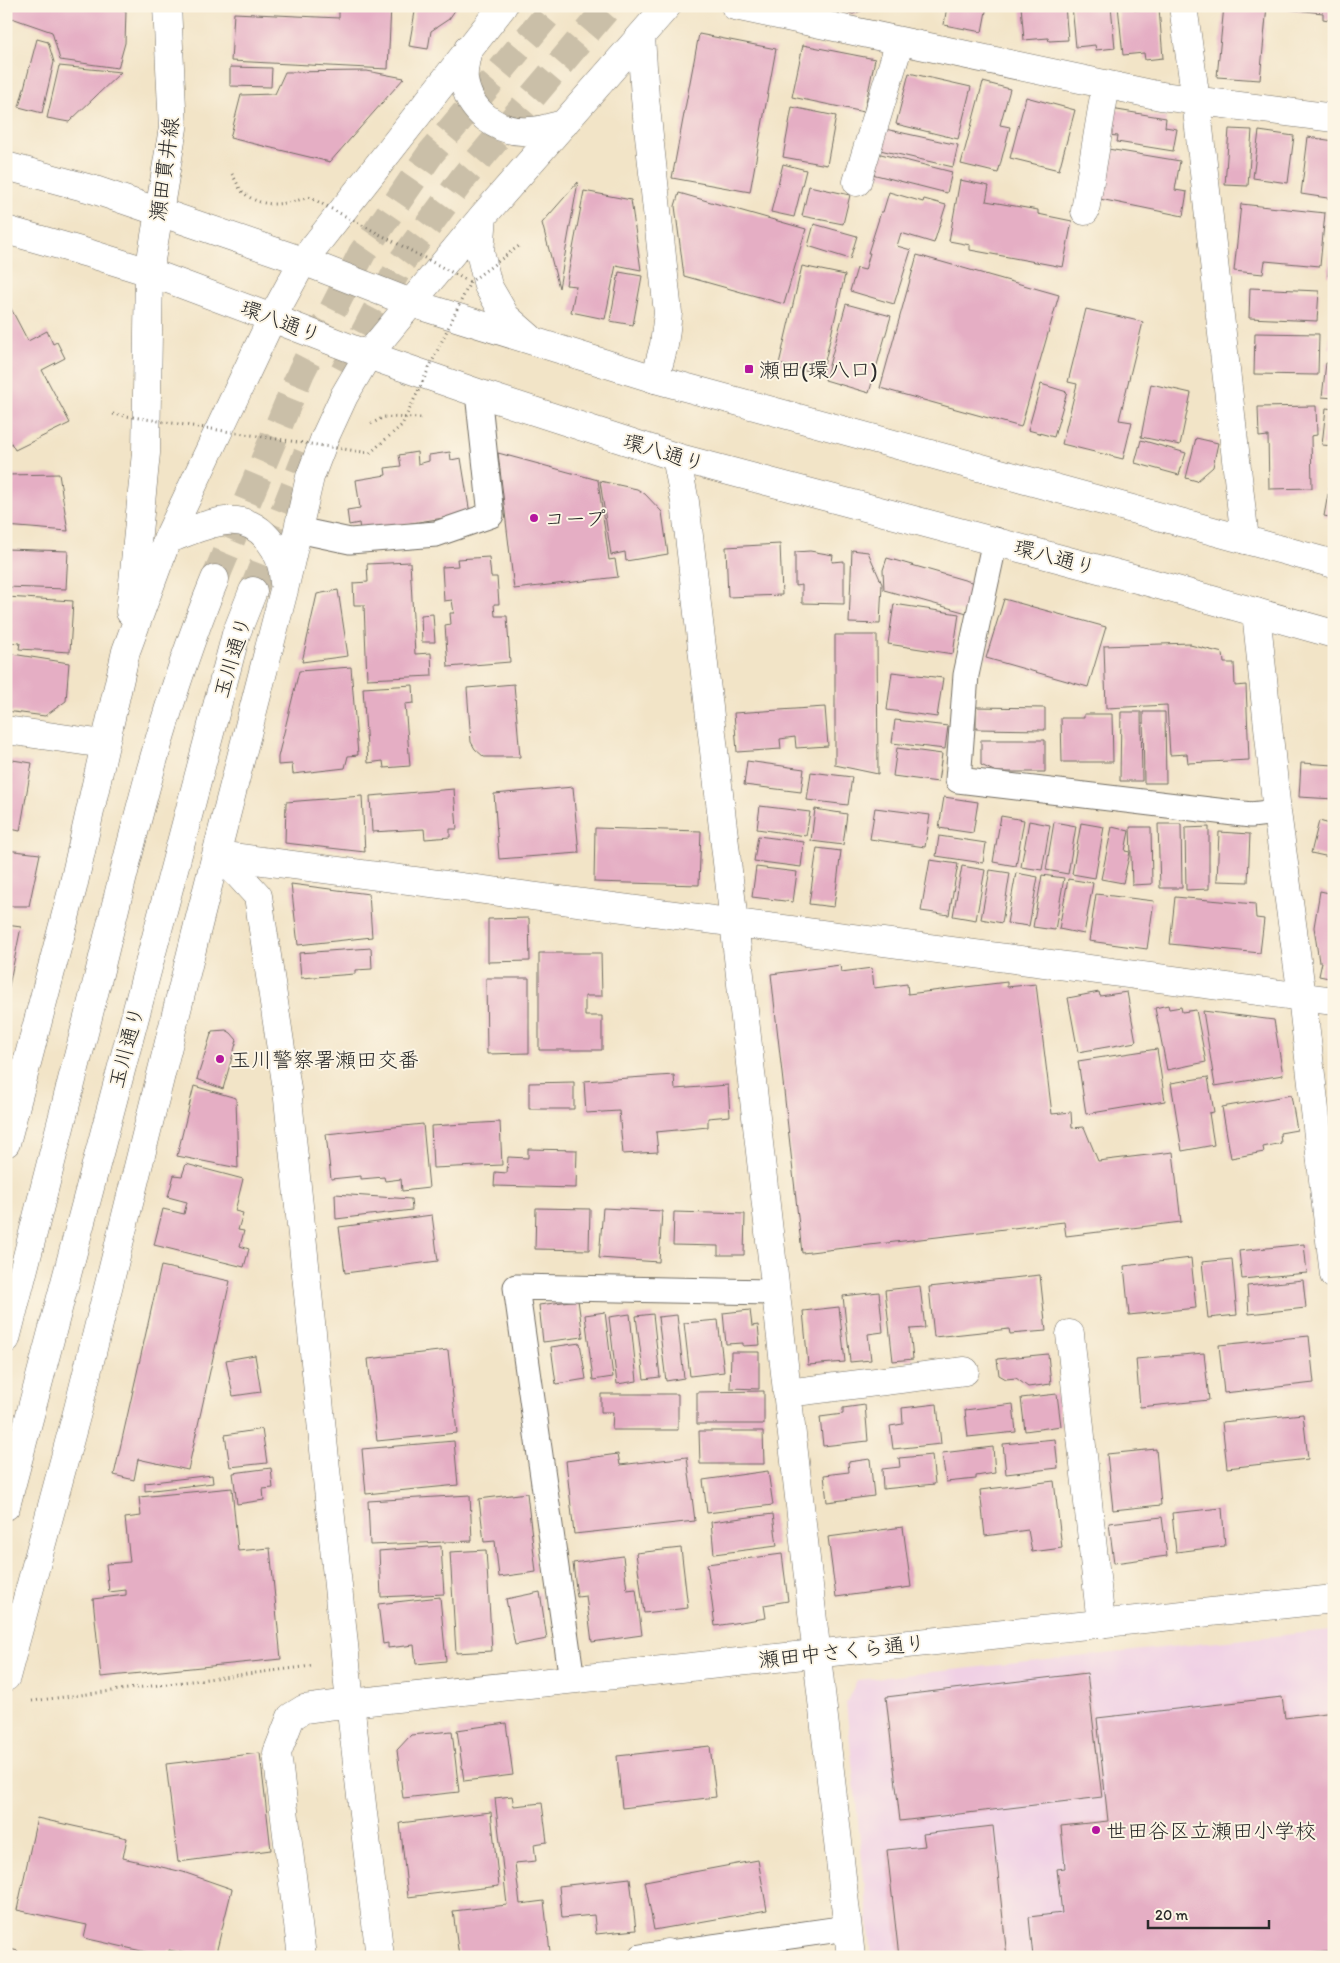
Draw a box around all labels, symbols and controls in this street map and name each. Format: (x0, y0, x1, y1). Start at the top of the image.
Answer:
street label: 瀬田貫井線 (144, 115, 184, 223)
street label: 環八通り (237, 294, 325, 348)
place label: 瀬田(環八口) (759, 357, 878, 382)
marker: 瀬田(環八口) (743, 363, 755, 375)
street label: 環八通り (620, 428, 708, 476)
place label: コープ (544, 506, 606, 531)
marker: コープ (528, 512, 540, 524)
street label: 環八通り (1011, 534, 1099, 580)
street label: 玉川通り (208, 613, 256, 701)
street label: 玉川通り (103, 1003, 149, 1091)
place label: 玉川警察署瀬田交番 (230, 1047, 419, 1072)
marker: 玉川警察署瀬田交番 (214, 1053, 226, 1065)
street label: 瀬田中さくら通り (757, 1630, 927, 1672)
place label: 世田谷区立瀬田小学校 (1106, 1818, 1316, 1843)
marker: 世田谷区立瀬田小学校 (1090, 1824, 1102, 1836)
scale bar (1148, 1898, 1269, 1930)
text: 20 m (1155, 1906, 1189, 1924)

